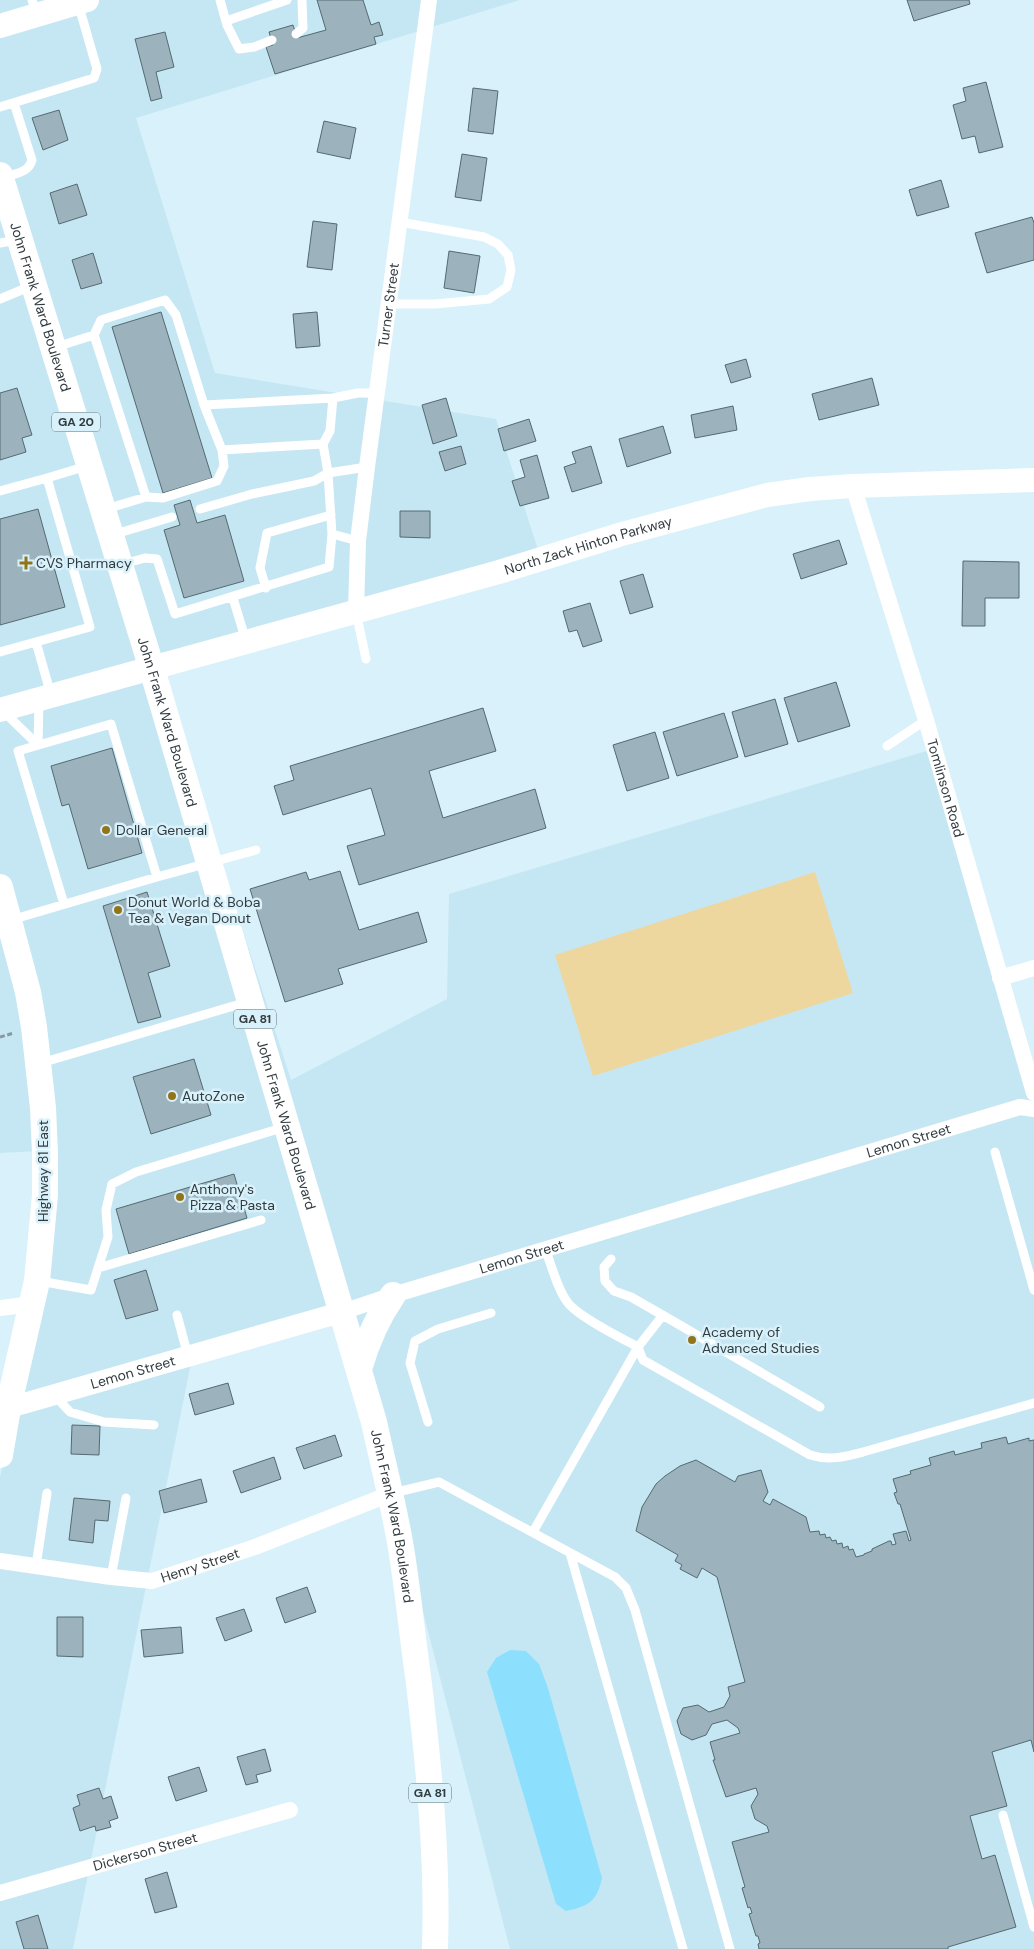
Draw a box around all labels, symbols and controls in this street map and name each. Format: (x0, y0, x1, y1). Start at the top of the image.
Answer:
street label: John Frank Ward Boulevard (6, 220, 75, 394)
street label: Turner Street (374, 262, 403, 348)
road number: GA 20 (52, 412, 100, 432)
street label: North Zack Hinton Parkway (502, 512, 674, 579)
place label: CVS Pharmacy (36, 554, 132, 572)
marker: CVS Pharmacy (20, 557, 32, 569)
street label: John Frank Ward Boulevard (134, 635, 201, 809)
street label: Tomlinson Road (923, 737, 969, 839)
place label: Dollar General (116, 821, 207, 839)
marker: Dollar General (100, 824, 112, 836)
place label: Donut World & Boba Tea & Vegan Donut (128, 893, 260, 927)
marker: Donut World & Boba Tea & Vegan Donut (112, 904, 124, 916)
road number: GA 81 (234, 1010, 276, 1028)
street label: John Frank Ward Boulevard (253, 1038, 320, 1212)
place label: AutoZone (182, 1087, 245, 1105)
marker: AutoZone (166, 1090, 178, 1102)
street label: Lemon Street (864, 1119, 953, 1162)
street label: Highway 81 East (34, 1120, 52, 1222)
place label: Anthony's Pizza & Pasta (190, 1180, 275, 1214)
marker: Anthony's Pizza & Pasta (174, 1191, 186, 1203)
street label: Lemon Street (477, 1235, 566, 1278)
place label: Academy of Advanced Studies (702, 1323, 820, 1357)
marker: Academy of Advanced Studies (686, 1334, 698, 1346)
street label: Lemon Street (88, 1351, 177, 1393)
street label: John Frank Ward Boulevard (367, 1428, 418, 1604)
street label: Henry Street (158, 1544, 242, 1587)
road number: GA 81 (409, 1784, 451, 1802)
street label: Dickerson Street (91, 1828, 199, 1875)

